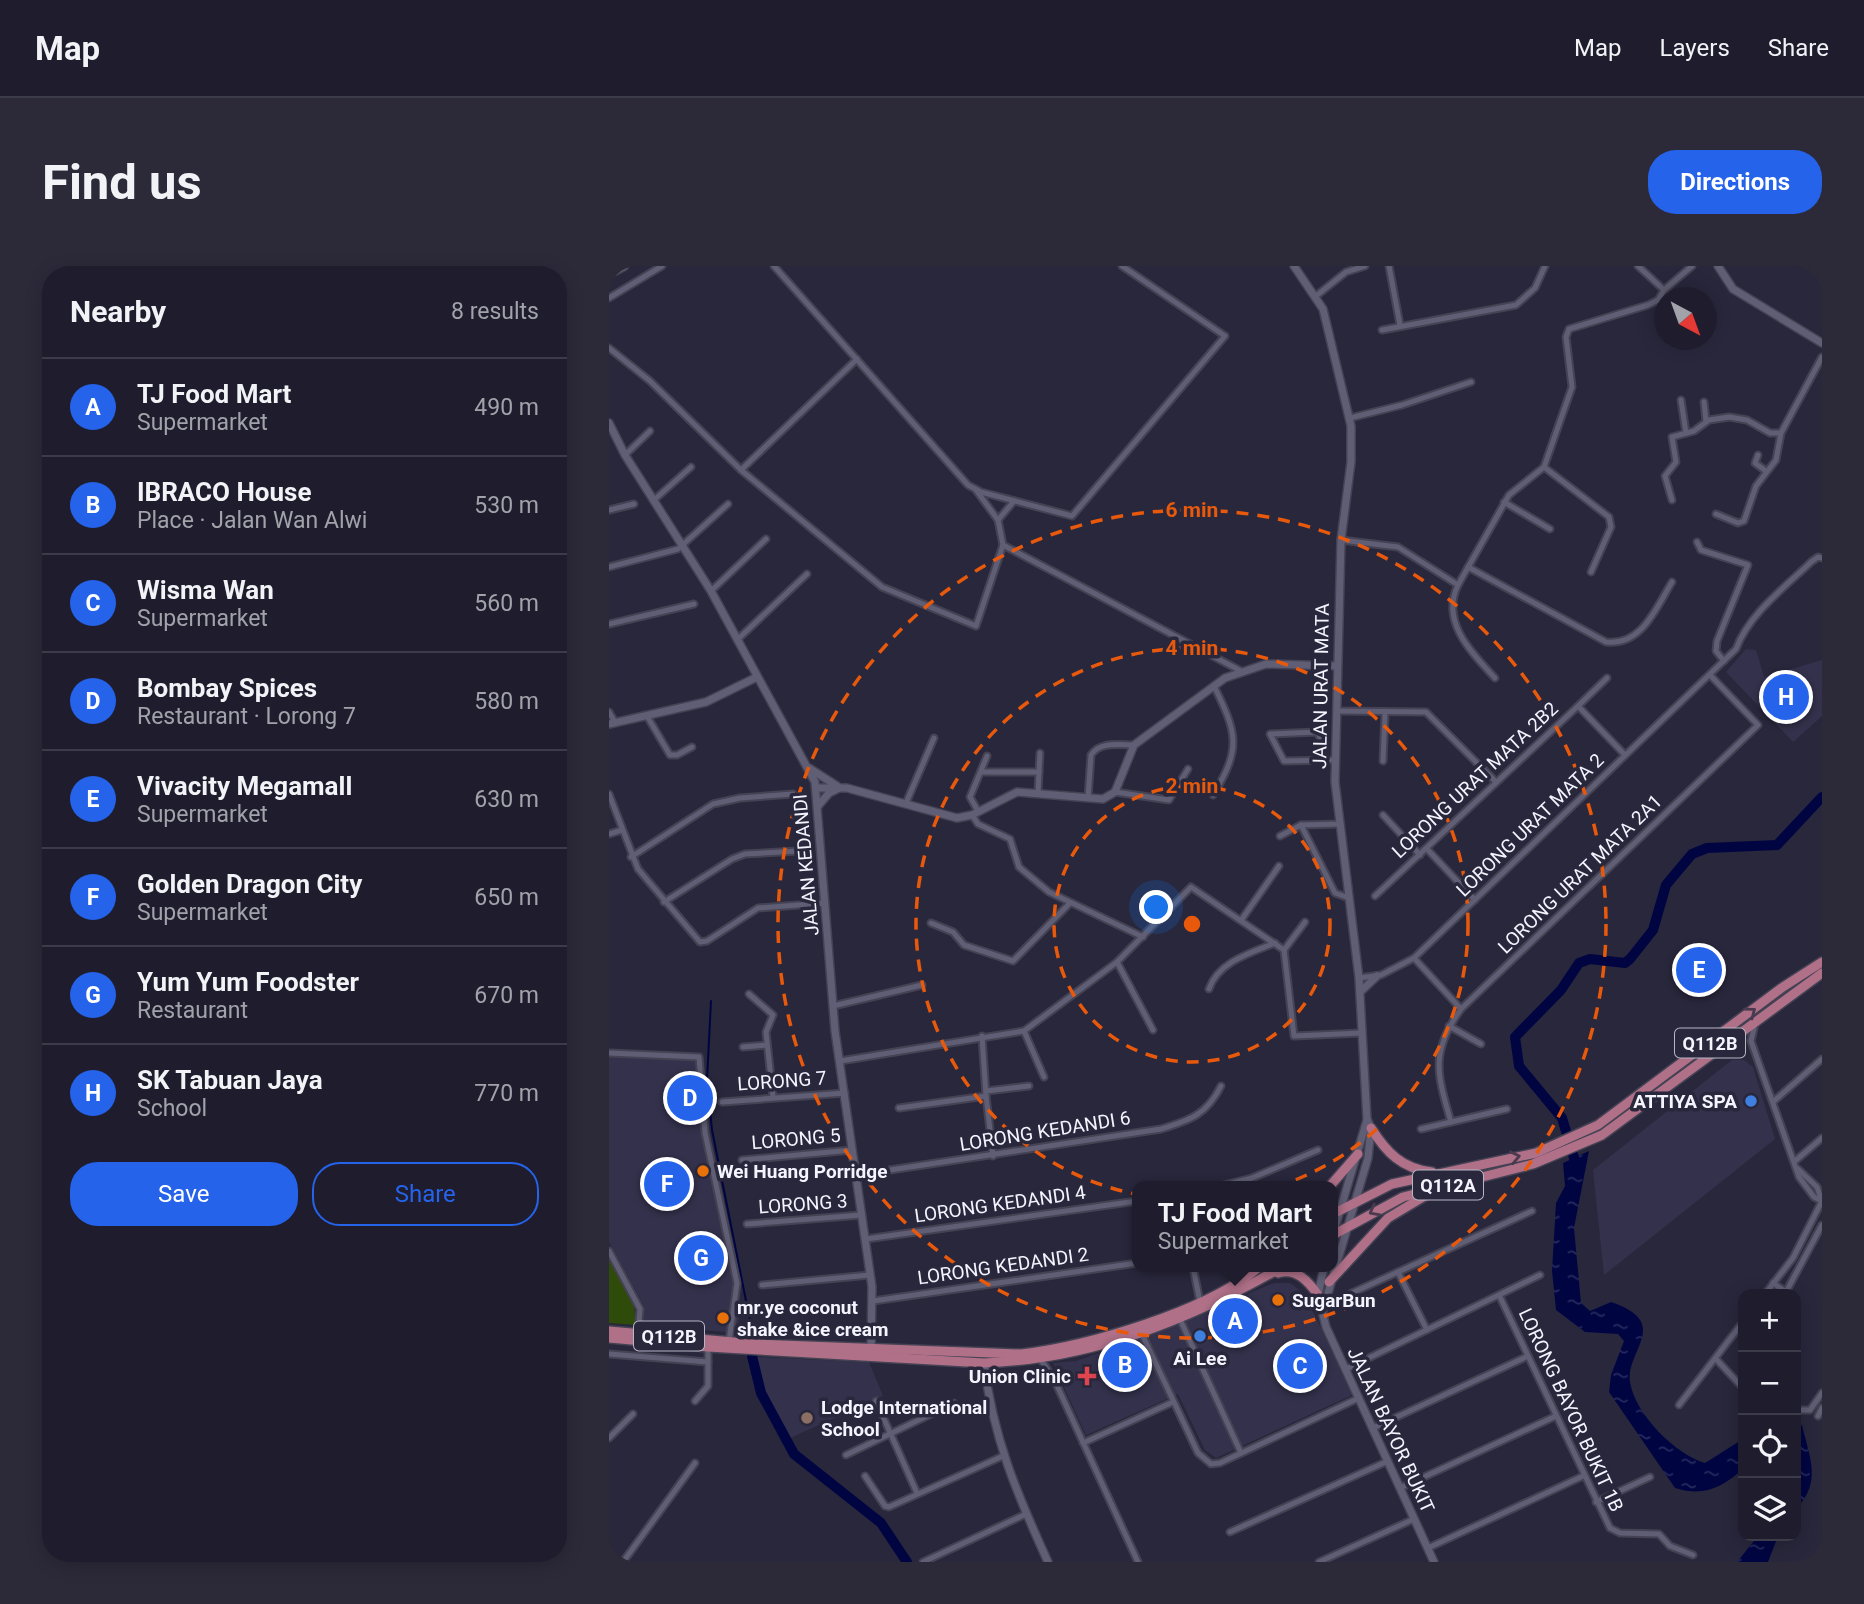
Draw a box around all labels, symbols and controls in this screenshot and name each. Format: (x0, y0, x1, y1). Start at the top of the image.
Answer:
text: Map (35, 29, 100, 68)
text: Map (1574, 34, 1622, 62)
text: Layers (1660, 34, 1730, 62)
text: Share (1768, 34, 1829, 62)
button: Directions (1648, 150, 1822, 214)
text: Find us (42, 154, 202, 211)
north arrow (1654, 287, 1717, 350)
text: Nearby (70, 294, 166, 329)
text: 8 results (451, 298, 539, 325)
text: TJ Food Mart (137, 379, 291, 409)
text: A (85, 394, 101, 421)
text: 490 m (474, 394, 539, 421)
text: Supermarket (137, 409, 268, 436)
text: IBRACO House (137, 477, 312, 507)
text: B (86, 492, 100, 519)
text: 530 m (474, 492, 539, 519)
text: 6 min (1166, 498, 1218, 522)
text: Place · Jalan Wan Alwi (137, 507, 367, 534)
text: Wisma Wan (137, 575, 274, 605)
text: C (85, 590, 101, 617)
text: 560 m (474, 590, 539, 617)
street label: JALAN URAT MATA (1308, 602, 1334, 769)
text: Supermarket (137, 605, 268, 632)
text: 4 min (1166, 636, 1218, 660)
pin: H (1763, 671, 1809, 723)
text: Bombay Spices (137, 673, 317, 703)
text: D (86, 688, 100, 715)
text: 580 m (474, 688, 539, 715)
street label: LORONG URAT MATA 2B2 (1387, 697, 1563, 863)
text: Restaurant · Lorong 7 (137, 703, 356, 730)
street label: LORONG URAT MATA 2 (1451, 749, 1609, 901)
text: Vivacity Megamall (137, 771, 352, 801)
text: 2 min (1166, 774, 1218, 798)
text: E (87, 786, 99, 813)
text: 630 m (474, 786, 539, 813)
street label: LORONG URAT MATA 2A1 (1493, 790, 1667, 958)
street label: JALAN KEDANDI (788, 793, 824, 937)
text: Supermarket (137, 801, 268, 828)
text: Golden Dragon City (137, 869, 362, 899)
text: F (87, 884, 99, 911)
text: 650 m (474, 884, 539, 911)
your location (1139, 890, 1173, 924)
text: Supermarket (137, 899, 268, 926)
centre of rings (1180, 912, 1204, 936)
pin: E (1676, 944, 1722, 996)
text: Yum Yum Foodster (137, 967, 359, 997)
text: G (85, 982, 101, 1009)
text: 670 m (474, 982, 539, 1009)
text: Restaurant (137, 997, 248, 1024)
one-way arrow (1743, 1007, 1756, 1020)
road number: Q112B (1675, 1028, 1745, 1058)
text: SK Tabuan Jaya (137, 1065, 323, 1095)
street label: LORONG 7 (737, 1066, 827, 1096)
pin: D (667, 1072, 713, 1124)
text: H (85, 1080, 101, 1107)
text: 770 m (474, 1080, 539, 1107)
place label: ATTIYA SPA (1633, 1090, 1737, 1113)
marker: ATTIYA SPA (1743, 1093, 1759, 1109)
text: School (137, 1095, 207, 1122)
street label: LORONG KEDANDI 6 (958, 1106, 1132, 1156)
street label: LORONG 5 (750, 1124, 842, 1154)
one-way arrow (1509, 1150, 1521, 1165)
pin: F (644, 1158, 690, 1210)
place label: Wei Huang Porridge (717, 1160, 887, 1183)
button: Save (70, 1162, 298, 1226)
button: Share (312, 1162, 539, 1226)
marker: Wei Huang Porridge (695, 1163, 711, 1179)
road number: Q112A (1413, 1170, 1483, 1200)
street label: LORONG KEDANDI 4 (913, 1181, 1087, 1227)
popup (1132, 1181, 1338, 1272)
street label: LORONG 3 (758, 1189, 848, 1219)
text: TJ Food Mart (1158, 1198, 1312, 1228)
one-way arrow (1369, 1203, 1381, 1216)
text: Supermarket (1158, 1228, 1289, 1255)
pin: G (678, 1232, 724, 1284)
street label: LORONG KEDANDI 2 (916, 1243, 1090, 1289)
place label: SugarBun (1292, 1289, 1376, 1312)
map controls (1738, 1289, 1801, 1541)
button: + (1738, 1289, 1801, 1352)
marker: SugarBun (1270, 1292, 1286, 1308)
pin: A (1212, 1295, 1258, 1347)
place label: mr.ye coconut shake &ice cream (737, 1296, 889, 1341)
street label: LORONG BAYOR BUKIT 1B (1514, 1305, 1628, 1515)
marker: mr.ye coconut shake &ice cream (715, 1310, 731, 1326)
road number: Q112B (634, 1322, 704, 1350)
marker: Ai Lee (1192, 1328, 1208, 1344)
pin: B (1102, 1339, 1148, 1391)
pin: C (1277, 1340, 1323, 1392)
street label: JALAN BAYOR BUKIT (1343, 1344, 1439, 1516)
place label: Ai Lee (1173, 1347, 1227, 1370)
button: − (1738, 1352, 1801, 1415)
place label: Union Clinic (969, 1365, 1071, 1388)
marker: Union Clinic (1077, 1366, 1097, 1386)
place label: Lodge International School (821, 1396, 987, 1441)
marker: Lodge International School (799, 1410, 815, 1426)
button: locate (1738, 1415, 1801, 1478)
button: layers (1738, 1478, 1801, 1541)

